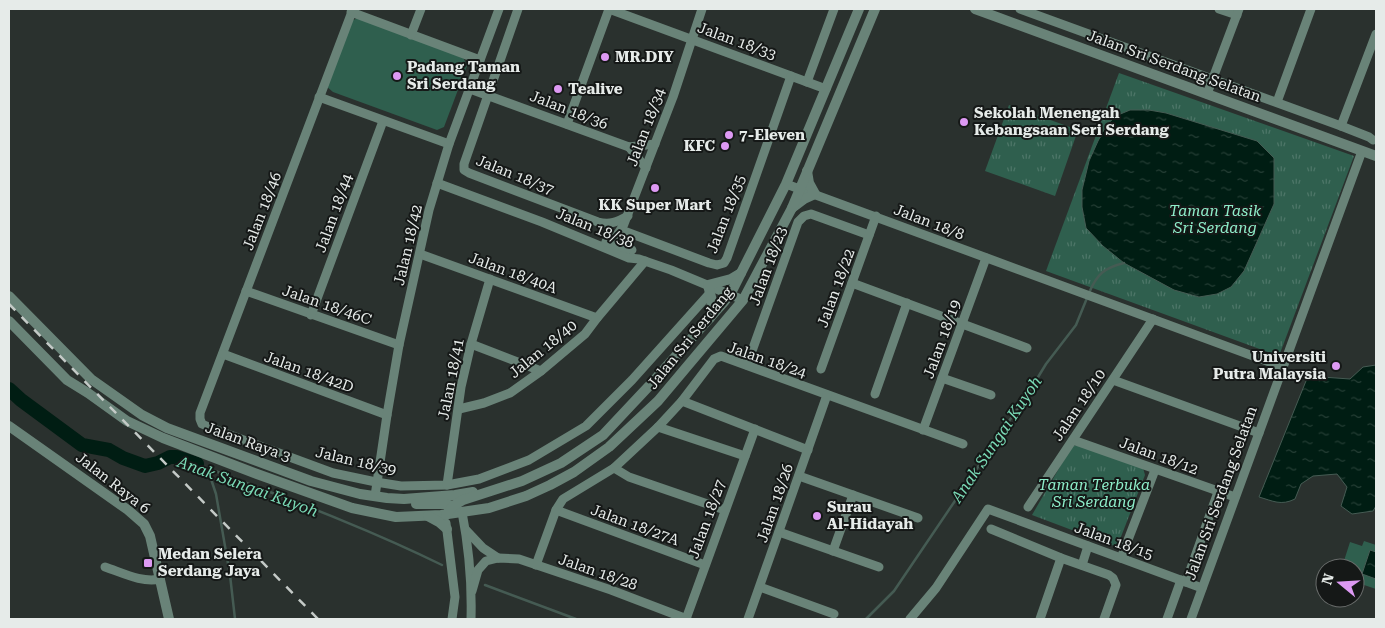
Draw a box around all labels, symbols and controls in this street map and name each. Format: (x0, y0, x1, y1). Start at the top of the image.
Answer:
street label: Jalan 18/33 (695, 18, 779, 64)
street label: Jalan Sri Serdang Selatan (1085, 26, 1264, 106)
place label: MR.DIY (615, 48, 674, 66)
marker: MR.DIY (599, 51, 611, 63)
place label: Padang Taman Sri Serdang (407, 58, 520, 93)
marker: Padang Taman Sri Serdang (391, 70, 403, 82)
place label: Tealive (568, 80, 623, 98)
marker: Tealive (552, 83, 564, 95)
street label: Jalan 18/34 (623, 85, 669, 169)
street label: Jalan 18/36 (527, 87, 611, 133)
place label: Sekolah Menengah Kebangsaan Seri Serdang (974, 104, 1170, 139)
marker: Sekolah Menengah Kebangsaan Seri Serdang (958, 116, 970, 128)
place label: 7-Eleven (739, 126, 805, 144)
marker: 7-Eleven (723, 129, 735, 141)
place label: KFC (684, 137, 715, 155)
marker: KFC (719, 140, 731, 152)
street label: Jalan 18/37 (473, 151, 557, 199)
street label: Jalan 18/46 (239, 169, 285, 253)
street label: Jalan 18/44 (311, 171, 357, 255)
street label: Jalan 18/35 (703, 172, 749, 256)
marker: KK Super Mart (649, 182, 661, 194)
place label: KK Super Mart (599, 196, 711, 214)
street label: Jalan 18/8 (891, 200, 967, 244)
park label: Taman Tasik Sri Serdang (1169, 202, 1262, 237)
street label: Jalan 18/42 (390, 203, 426, 287)
street label: Jalan 18/38 (553, 204, 637, 252)
street label: Jalan 18/23 (745, 224, 791, 308)
street label: Jalan 18/22 (813, 246, 859, 330)
street label: Jalan 18/40A (466, 249, 560, 298)
street label: Jalan 18/46C (280, 281, 374, 329)
street label: Jalan Sri Serdang (643, 283, 737, 393)
street label: Jalan 18/19 (919, 297, 965, 381)
street label: Jalan 18/40 (505, 316, 581, 382)
street label: Jalan 18/41 (434, 337, 468, 421)
street label: Jalan 18/24 (725, 338, 809, 382)
street label: Jalan 18/42D (262, 347, 356, 397)
place label: Universiti Putra Malaysia (1213, 348, 1326, 383)
marker: Universiti Putra Malaysia (1330, 360, 1342, 372)
street label: Jalan 18/10 (1049, 366, 1109, 444)
water label: Anak Sungai Kuyoh (946, 372, 1046, 507)
street label: Jalan Sri Serdang Selatan (1181, 403, 1261, 582)
street label: Jalan Raya 3 (203, 418, 293, 466)
street label: Jalan 18/12 (1117, 433, 1201, 479)
street label: Jalan 18/39 (314, 443, 398, 479)
street label: Jalan Raya 6 (72, 448, 154, 518)
water label: Anak Sungai Kuyoh (174, 452, 321, 521)
street label: Jalan 18/26 (753, 461, 797, 545)
park label: Taman Terbuka Sri Serdang (1038, 476, 1150, 511)
street label: Jalan 18/27 (684, 477, 730, 561)
place label: Surau Al-Hidayah (827, 498, 913, 533)
street label: Jalan 18/27A (588, 501, 682, 550)
marker: Surau Al-Hidayah (811, 510, 823, 522)
street label: Jalan 18/15 (1072, 518, 1156, 564)
place label: Medan Selera Serdang Jaya (158, 545, 262, 580)
street label: Jalan 18/28 (556, 550, 640, 594)
marker: Medan Selera Serdang Jaya (142, 557, 154, 569)
north arrow (1315, 558, 1365, 608)
text: N (1318, 571, 1337, 587)

